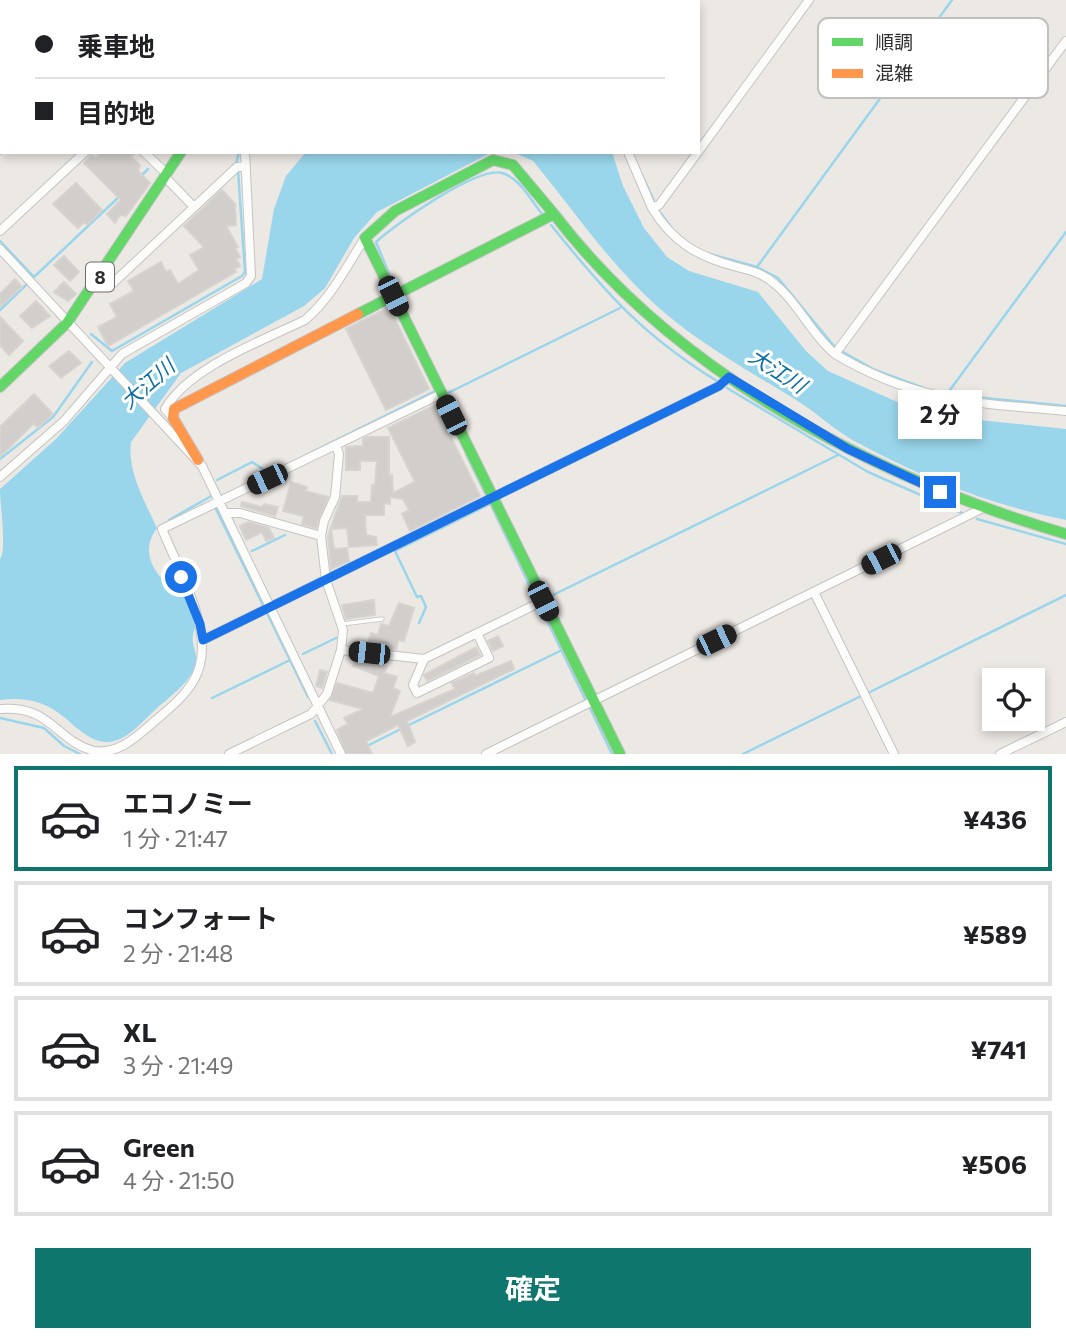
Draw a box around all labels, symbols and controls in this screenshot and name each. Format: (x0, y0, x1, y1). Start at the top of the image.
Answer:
legend (818, 18, 1048, 98)
text: 乗車地 (77, 30, 155, 61)
text: 順調 (875, 30, 913, 53)
text: 混雑 (875, 61, 913, 84)
text: 目的地 (77, 97, 155, 128)
road number: 8 (86, 262, 114, 292)
car (375, 273, 412, 319)
water label: 大江川 (745, 342, 813, 399)
water label: 大江川 (115, 352, 180, 413)
callout: 2 分 (898, 391, 982, 440)
car (433, 392, 470, 438)
text: 2 分 (920, 400, 960, 428)
car (244, 461, 291, 497)
route end (924, 476, 956, 508)
car (858, 540, 905, 578)
route start (165, 561, 197, 593)
car (525, 578, 562, 624)
car (693, 621, 740, 659)
car (348, 640, 391, 666)
map controls (982, 668, 1045, 731)
button: locate (982, 668, 1045, 731)
icon: car (39, 787, 102, 850)
text: エコノミー (123, 787, 253, 818)
text: ¥436 (963, 803, 1027, 834)
text: 1 分 · 21:47 (123, 824, 228, 852)
icon: car (39, 902, 102, 965)
text: コンフォート (123, 902, 278, 933)
text: ¥589 (963, 918, 1027, 949)
text: 2 分 · 21:48 (123, 939, 233, 967)
text: XL (123, 1016, 157, 1047)
icon: car (39, 1017, 102, 1080)
text: ¥741 (970, 1033, 1027, 1064)
text: 3 分 · 21:49 (123, 1051, 234, 1079)
text: Green (123, 1131, 195, 1162)
icon: car (39, 1132, 102, 1195)
text: ¥506 (962, 1148, 1027, 1179)
text: 4 分 · 21:50 (123, 1166, 235, 1194)
button: 確定 (35, 1248, 1031, 1328)

